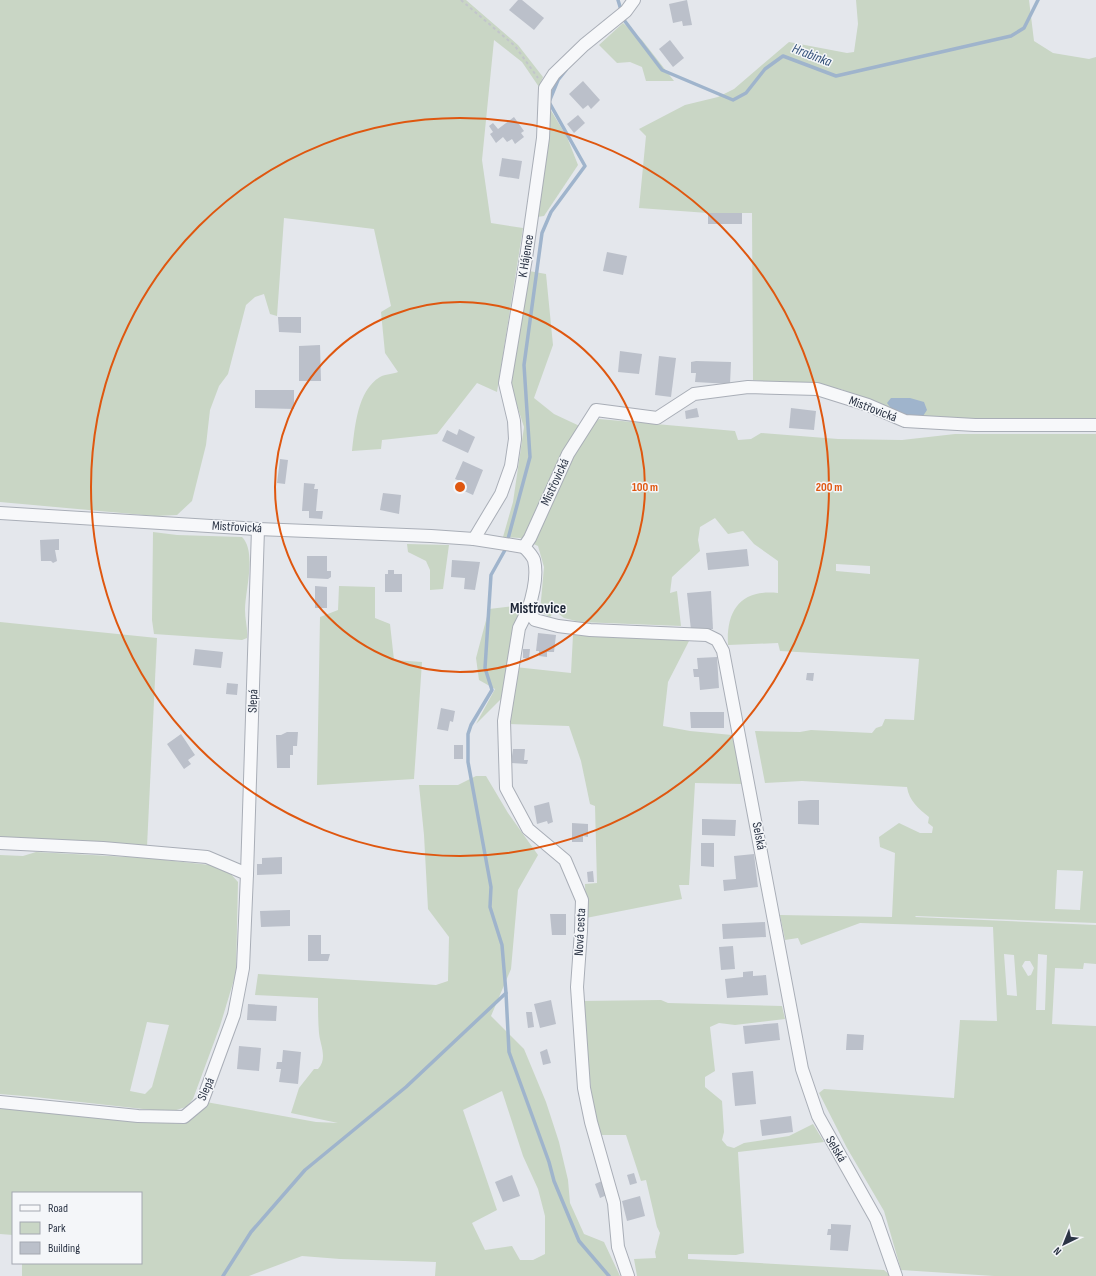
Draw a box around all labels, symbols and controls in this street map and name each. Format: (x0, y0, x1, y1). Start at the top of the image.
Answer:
water label: Hrabinka (790, 40, 835, 70)
street label: K Hájence (515, 233, 537, 279)
street label: Mistřovická (847, 393, 899, 425)
street label: Mistřovická (537, 456, 573, 508)
centre of rings (453, 480, 467, 494)
text: 100 m (632, 480, 658, 495)
text: 200 m (816, 480, 842, 495)
street label: Mistřovická (212, 518, 262, 536)
district label: Mistřovice (510, 599, 566, 618)
street label: Slepá (245, 689, 261, 713)
street label: Selská (748, 821, 770, 851)
street label: Nová cesta (571, 908, 589, 956)
street label: Slepá (194, 1075, 218, 1103)
street label: Selská (822, 1133, 850, 1165)
legend (12, 1192, 142, 1264)
text: Road (48, 1201, 68, 1216)
text: Park (48, 1221, 66, 1236)
north arrow (1044, 1224, 1084, 1264)
text: Building (48, 1241, 80, 1256)
text: N (1051, 1244, 1064, 1258)

